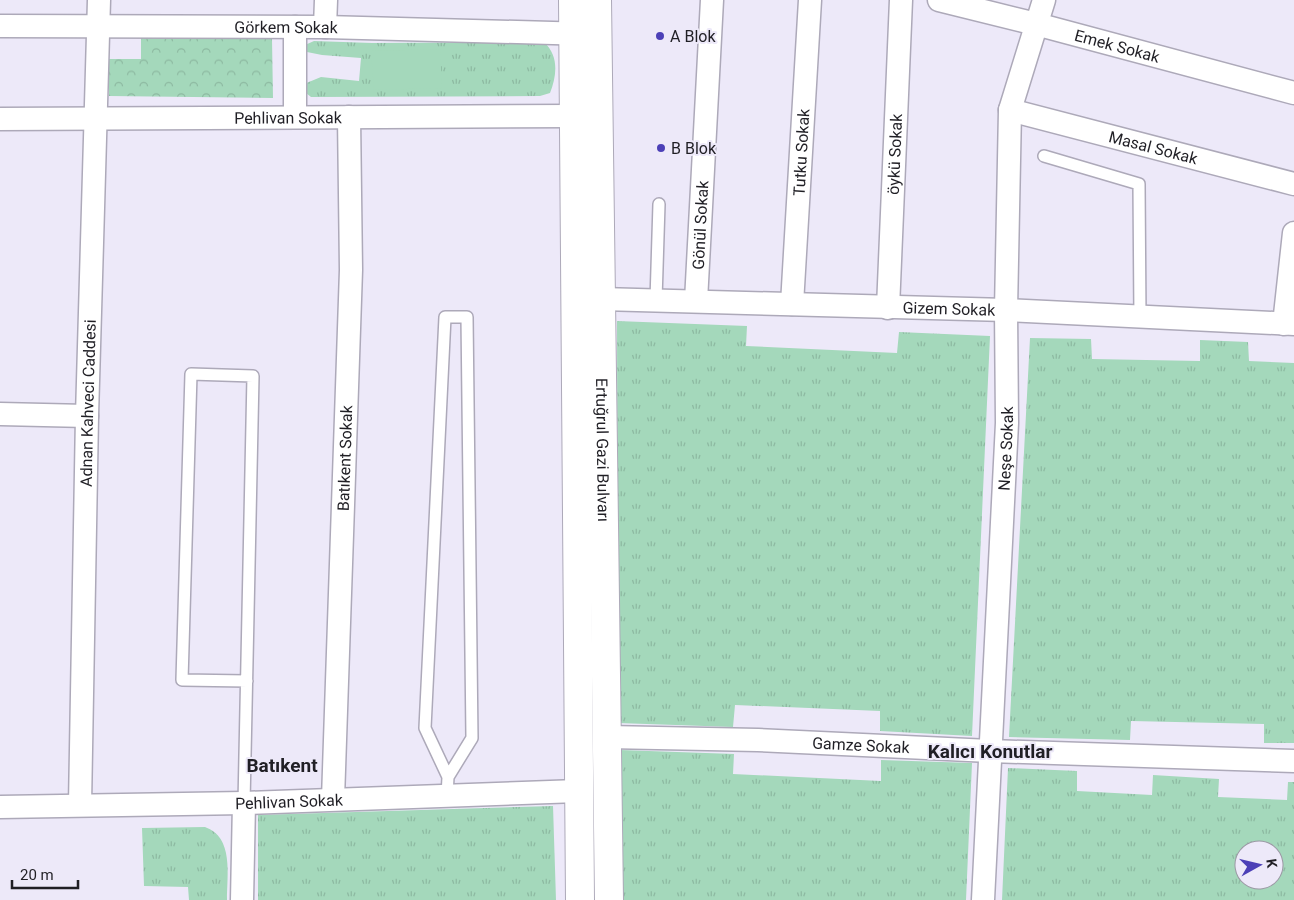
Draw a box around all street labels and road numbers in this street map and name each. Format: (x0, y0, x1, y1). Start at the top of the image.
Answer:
street label: Görkem Sokak (234, 18, 339, 37)
street label: Emek Sokak (1073, 26, 1163, 67)
street label: Tutku Sokak (789, 107, 814, 196)
street label: Pehlivan Sokak (234, 108, 343, 128)
street label: öykü Sokak (884, 112, 906, 195)
street label: Masal Sokak (1107, 127, 1200, 169)
street label: Gönül Sokak (689, 179, 712, 270)
street label: Gizem Sokak (902, 298, 996, 320)
street label: Adnan Kahveci Caddesi (77, 319, 100, 487)
street label: Ertuğrul Gazi Bulvarı (592, 378, 613, 522)
street label: Batıkent Sokak (334, 404, 356, 511)
street label: Neşe Sokak (995, 406, 1017, 491)
street label: Gamze Sokak (812, 734, 911, 757)
street label: Pehlivan Sokak (235, 790, 344, 813)

